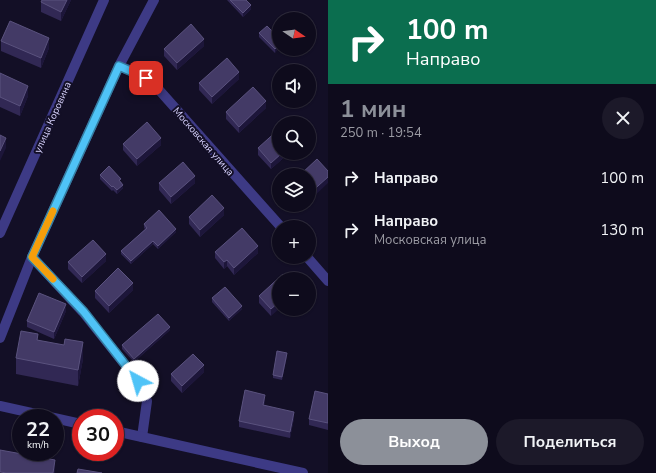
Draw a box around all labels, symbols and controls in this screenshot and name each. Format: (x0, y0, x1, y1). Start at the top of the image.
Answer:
text: 100 m (406, 11, 489, 49)
north arrow (272, 12, 316, 56)
map controls (272, 12, 316, 316)
icon: right (340, 16, 392, 68)
text: Направо (406, 47, 480, 71)
pin (129, 61, 163, 95)
button: sound (272, 64, 316, 108)
icon: arrive (135, 67, 157, 89)
street label: улица Коровина (31, 80, 75, 155)
text: 1 мин (340, 93, 406, 125)
button: close (602, 97, 644, 139)
street label: Московская улица (170, 104, 237, 179)
button: search (272, 116, 316, 160)
text: 250 m · 19:54 (340, 124, 422, 142)
icon: right (340, 167, 362, 189)
button: layers (272, 168, 316, 212)
text: Направо (374, 168, 438, 188)
text: 100 m (600, 168, 644, 188)
text: Направо (374, 211, 438, 231)
icon: right (340, 219, 362, 241)
button: + (272, 220, 316, 264)
text: 130 m (600, 220, 644, 240)
text: Московская улица (374, 231, 487, 249)
button: − (272, 272, 316, 316)
position arrow (117, 360, 159, 402)
speed limit sign: 30 (72, 409, 124, 461)
text: 22 (26, 416, 50, 443)
button: Выход (340, 419, 488, 465)
button: Поделиться (496, 419, 644, 465)
text: km/h (27, 438, 49, 452)

